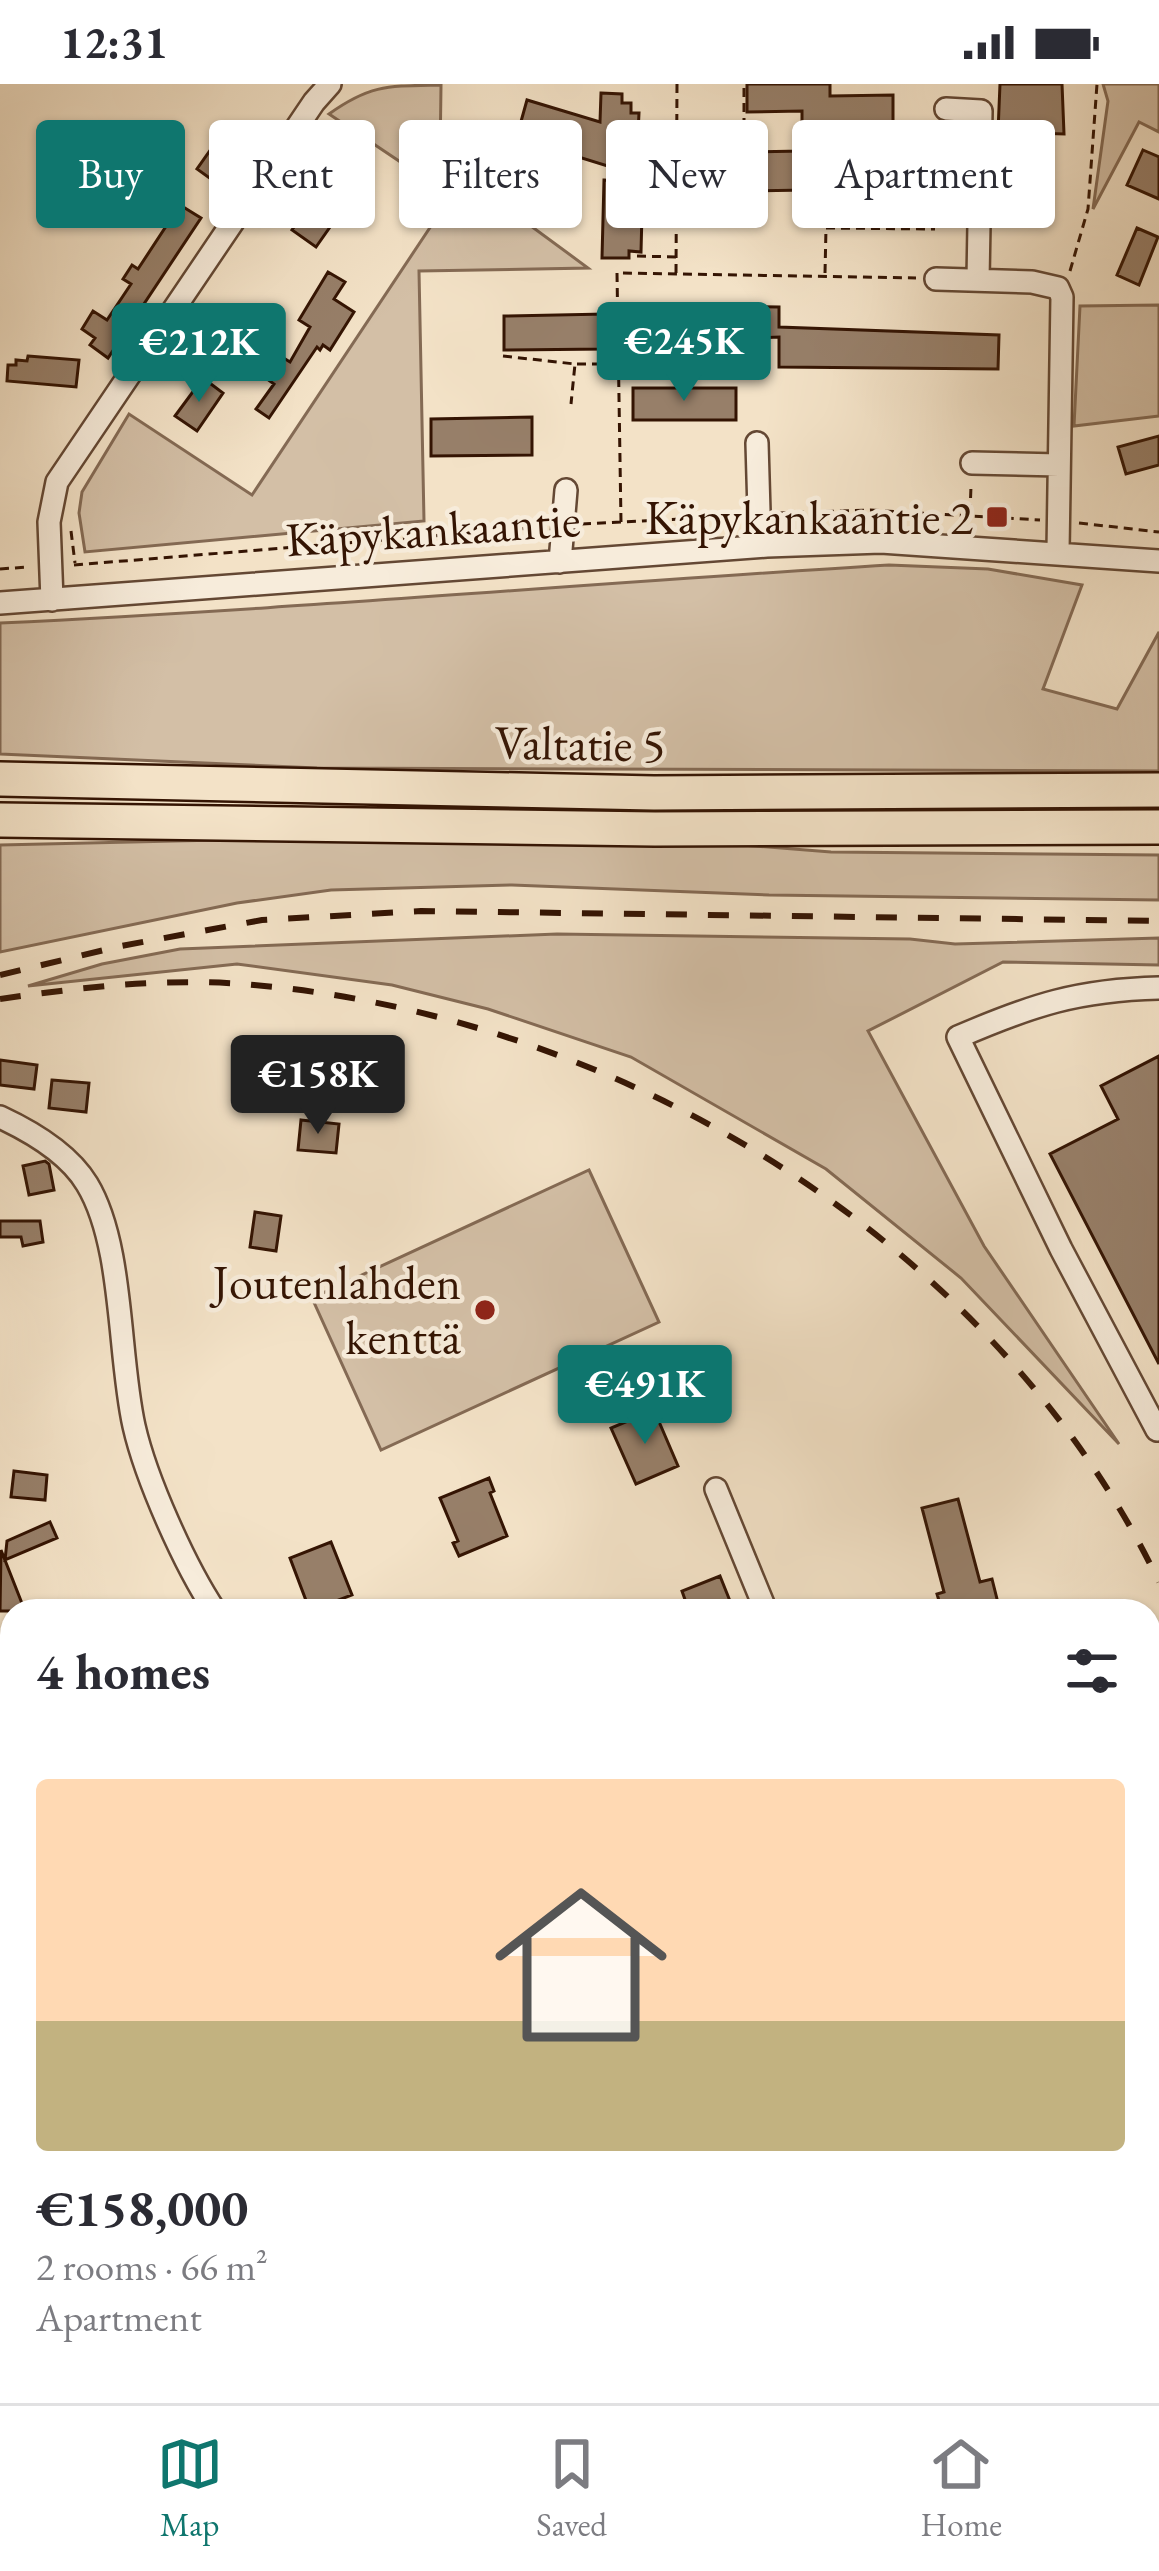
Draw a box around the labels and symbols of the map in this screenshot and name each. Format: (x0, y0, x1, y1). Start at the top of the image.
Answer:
pin: €245K (600, 302, 768, 404)
pin: €212K (115, 303, 283, 405)
place label: Käpykankaantie 2 (645, 486, 973, 548)
street label: Käpykankaantie (284, 488, 582, 570)
marker: Käpykankaantie 2 (984, 504, 1010, 530)
street label: Valtatie 5 (494, 711, 666, 775)
pin: €158K (234, 1035, 402, 1137)
place label: Joutenlahden kenttä (209, 1251, 462, 1368)
marker: Joutenlahden kenttä (472, 1297, 498, 1323)
pin: €491K (561, 1345, 729, 1447)

